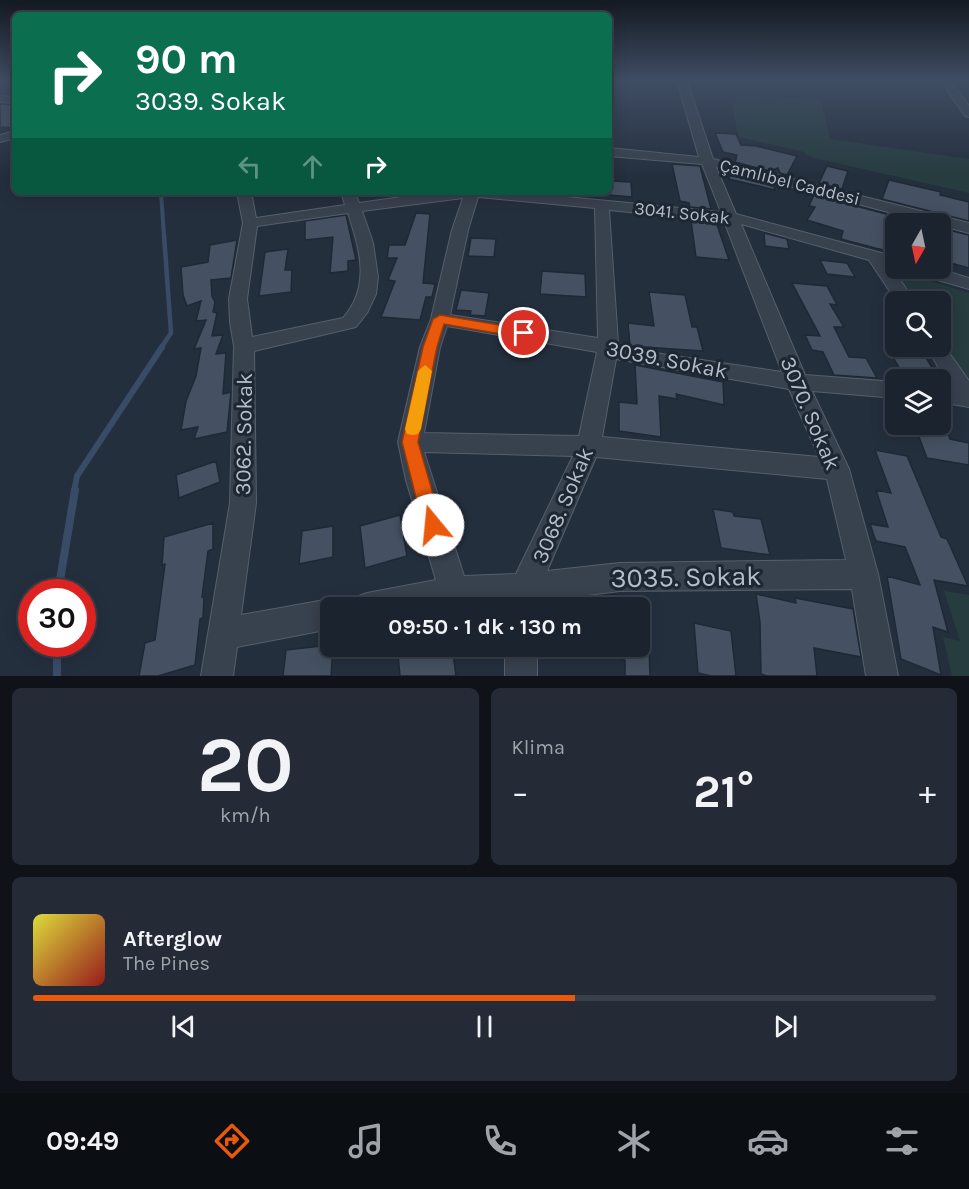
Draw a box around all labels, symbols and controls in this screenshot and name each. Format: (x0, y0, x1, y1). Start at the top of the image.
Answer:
text: 90 m (135, 34, 238, 84)
icon: right (36, 36, 114, 114)
text: 3039. Sokak (135, 85, 286, 117)
icon: left (233, 150, 266, 183)
icon: ahead (296, 150, 329, 183)
icon: right (359, 150, 392, 183)
street label: Çamlıbel Caddesi (718, 154, 862, 210)
street label: 3041. Sokak (633, 197, 731, 229)
north arrow (885, 213, 951, 279)
map controls (885, 213, 951, 435)
button: search (885, 291, 951, 357)
pin (498, 307, 549, 358)
icon: arrive (507, 316, 540, 349)
street label: 3039. Sokak (604, 335, 730, 384)
street label: 3070. Sokak (775, 353, 846, 474)
button: layers (885, 369, 951, 435)
street label: 3062. Sokak (230, 372, 258, 496)
street label: 3068. Sokak (527, 443, 599, 567)
position arrow (401, 493, 465, 557)
street label: 3035. Sokak (610, 560, 762, 594)
speed limit sign: 30 (18, 579, 96, 657)
text: 09:50 · 1 dk · 130 m (388, 614, 582, 640)
text: 20 (197, 719, 294, 811)
text: Klima (512, 736, 565, 759)
text: 21° (693, 766, 754, 818)
text: − (512, 773, 529, 811)
text: + (919, 773, 936, 811)
text: km/h (220, 804, 271, 827)
text: Afterglow (123, 926, 222, 952)
text: The Pines (123, 952, 210, 975)
icon: previous (167, 1010, 200, 1043)
icon: pause (468, 1010, 501, 1043)
icon: next (769, 1010, 802, 1043)
icon: directions (211, 1120, 253, 1162)
icon: music (345, 1120, 387, 1162)
icon: phone (479, 1120, 521, 1162)
icon: climate (613, 1120, 655, 1162)
icon: car (747, 1120, 789, 1162)
icon: filters (881, 1120, 923, 1162)
text: 09:49 (46, 1125, 119, 1157)

